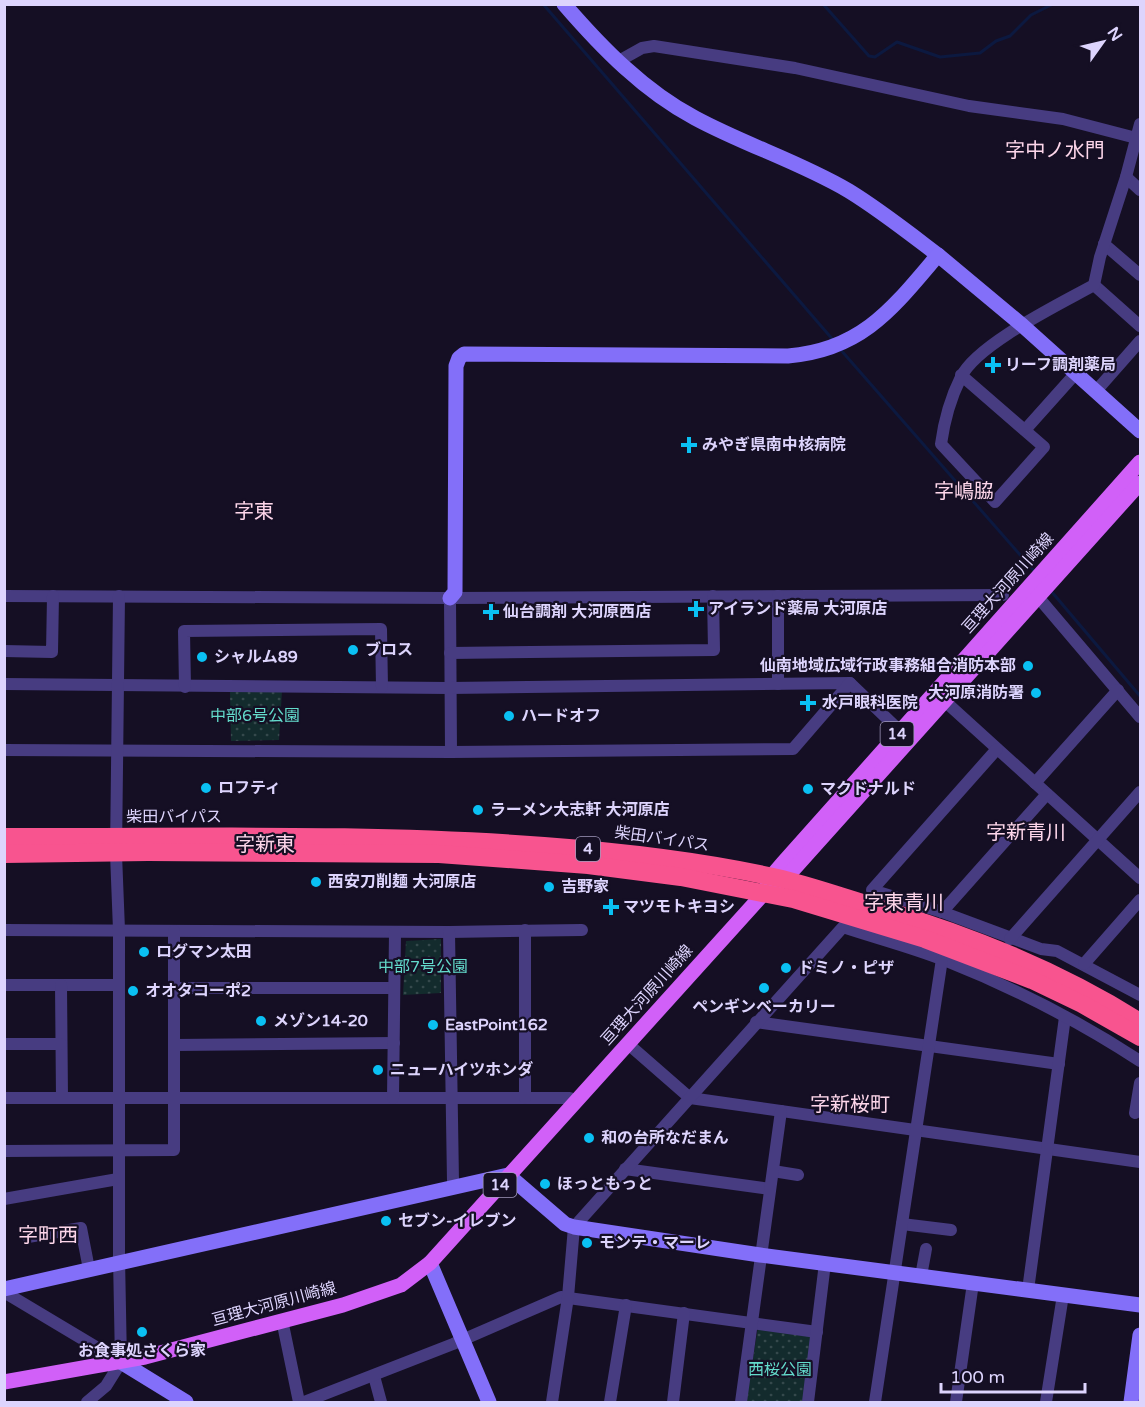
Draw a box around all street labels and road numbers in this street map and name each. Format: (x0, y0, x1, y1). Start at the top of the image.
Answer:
street label: 亘理大河原川崎線 (958, 529, 1058, 637)
road number: 14 (880, 722, 914, 746)
street label: 柴田バイパス (126, 807, 222, 827)
street label: 柴田バイパス (613, 822, 711, 856)
road number: 4 (576, 837, 600, 861)
street label: 亘理大河原川崎線 (597, 941, 697, 1049)
road number: 14 (484, 1173, 516, 1197)
street label: 亘理大河原川崎線 (210, 1278, 338, 1330)

